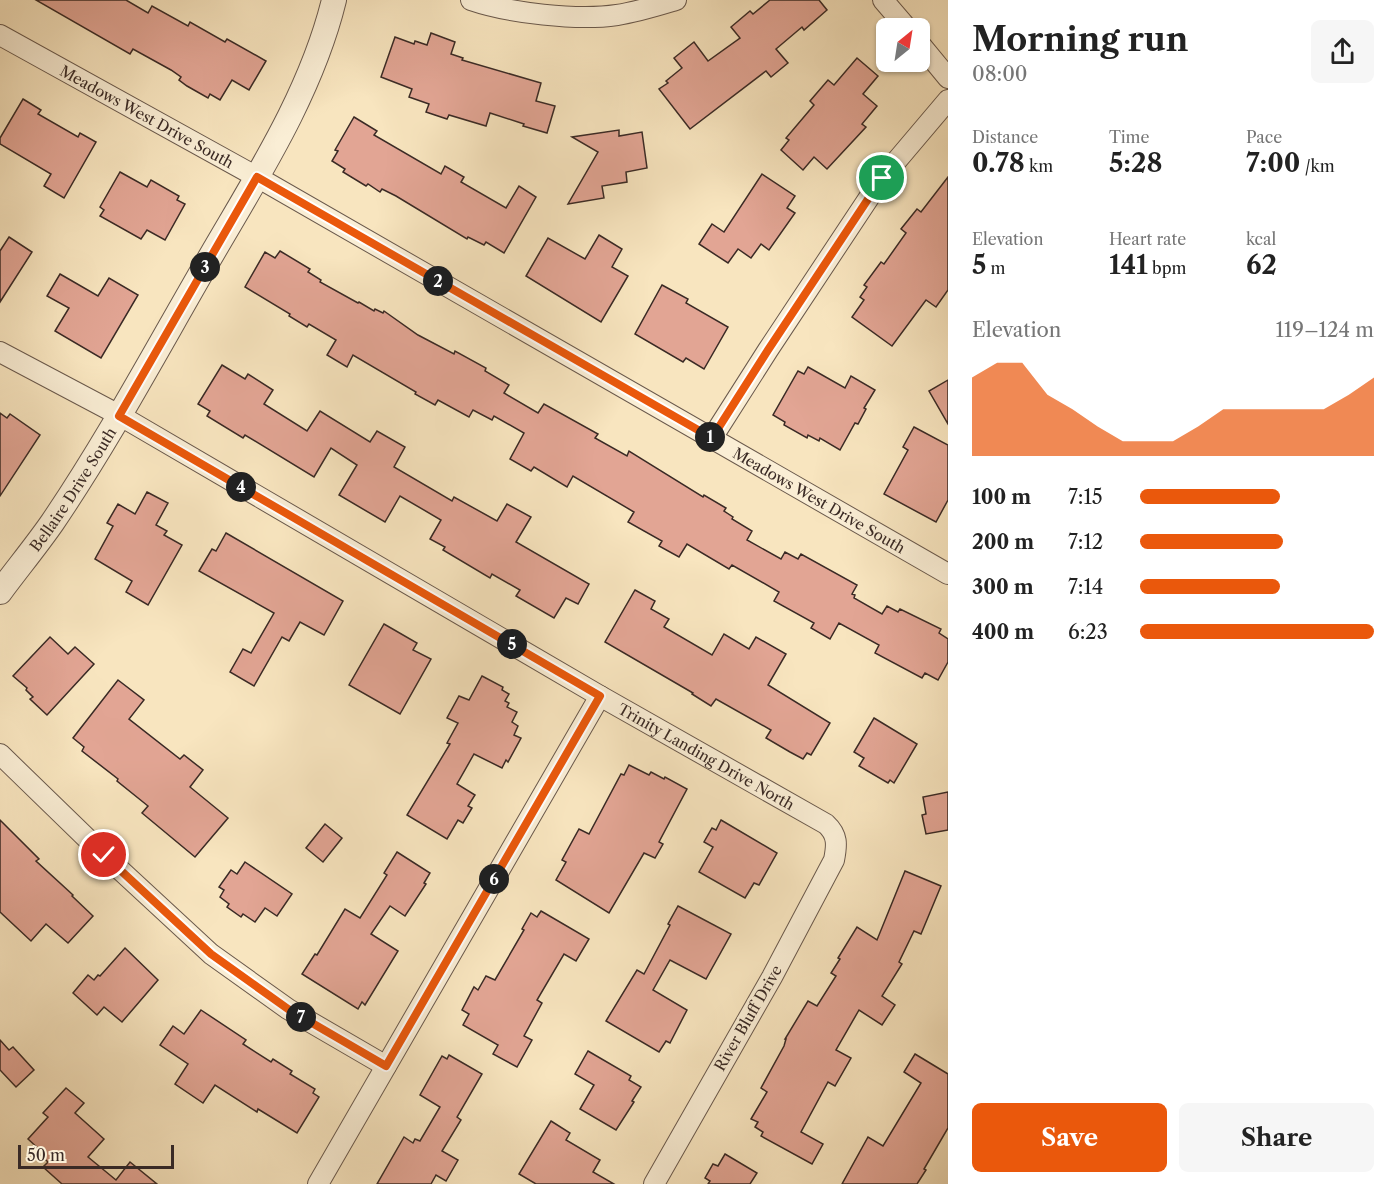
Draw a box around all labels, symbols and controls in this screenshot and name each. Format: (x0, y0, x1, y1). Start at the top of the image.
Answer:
north arrow (876, 18, 930, 72)
map controls (876, 18, 930, 72)
text: Morning run (972, 19, 1188, 60)
button: share (1311, 20, 1374, 83)
street label: Meadows West Drive South (57, 61, 238, 172)
text: 08:00 (972, 62, 1028, 86)
text: Distance (972, 127, 1038, 147)
text: Time (1109, 127, 1149, 147)
text: Pace (1246, 127, 1282, 147)
text: 0.78 (972, 147, 1025, 179)
text: 5:28 (1109, 147, 1162, 179)
text: 7:00 (1246, 147, 1300, 179)
pin (856, 152, 907, 203)
text: km (1025, 156, 1053, 176)
text: /km (1300, 156, 1335, 176)
icon: arrive (865, 161, 898, 194)
text: Elevation (972, 229, 1043, 249)
text: Heart rate (1109, 229, 1186, 249)
text: kcal (1246, 229, 1276, 249)
text: 5 (972, 249, 986, 281)
text: 141 (1109, 249, 1148, 281)
text: 62 (1246, 249, 1277, 281)
pin: 3 (190, 252, 220, 282)
text: 3 (200, 257, 210, 277)
text: m (986, 258, 1006, 278)
text: bpm (1148, 258, 1187, 278)
pin: 2 (423, 266, 453, 296)
text: 2 (433, 271, 443, 291)
text: Elevation (972, 318, 1061, 342)
text: 119–124 m (1275, 318, 1374, 342)
pin: 1 (695, 422, 725, 452)
street label: Bellaire Drive South (25, 423, 120, 555)
text: 1 (706, 427, 714, 447)
street label: Meadows West Drive South (730, 443, 909, 557)
pin: 4 (226, 472, 256, 502)
text: 4 (236, 477, 246, 497)
text: 100 m (972, 485, 1031, 509)
text: 7:15 (1068, 485, 1103, 509)
text: 200 m (972, 530, 1034, 554)
text: 7:12 (1068, 530, 1103, 554)
text: 300 m (972, 575, 1034, 599)
text: 7:14 (1068, 575, 1103, 599)
text: 400 m (972, 620, 1034, 644)
text: 6:23 (1068, 620, 1108, 644)
pin: 5 (497, 629, 527, 659)
text: 5 (508, 634, 516, 654)
street label: Trinity Landing Drive North (615, 699, 799, 814)
pin (78, 829, 129, 880)
icon: check (87, 838, 120, 871)
pin: 6 (479, 864, 509, 894)
text: 6 (489, 869, 499, 889)
street label: River Bluff Drive (710, 962, 786, 1074)
pin: 7 (286, 1002, 316, 1032)
text: 7 (297, 1007, 305, 1027)
button: Save (972, 1103, 1167, 1172)
button: Share (1179, 1103, 1374, 1172)
scale bar (18, 1142, 174, 1170)
text: 50 m (27, 1145, 65, 1165)

